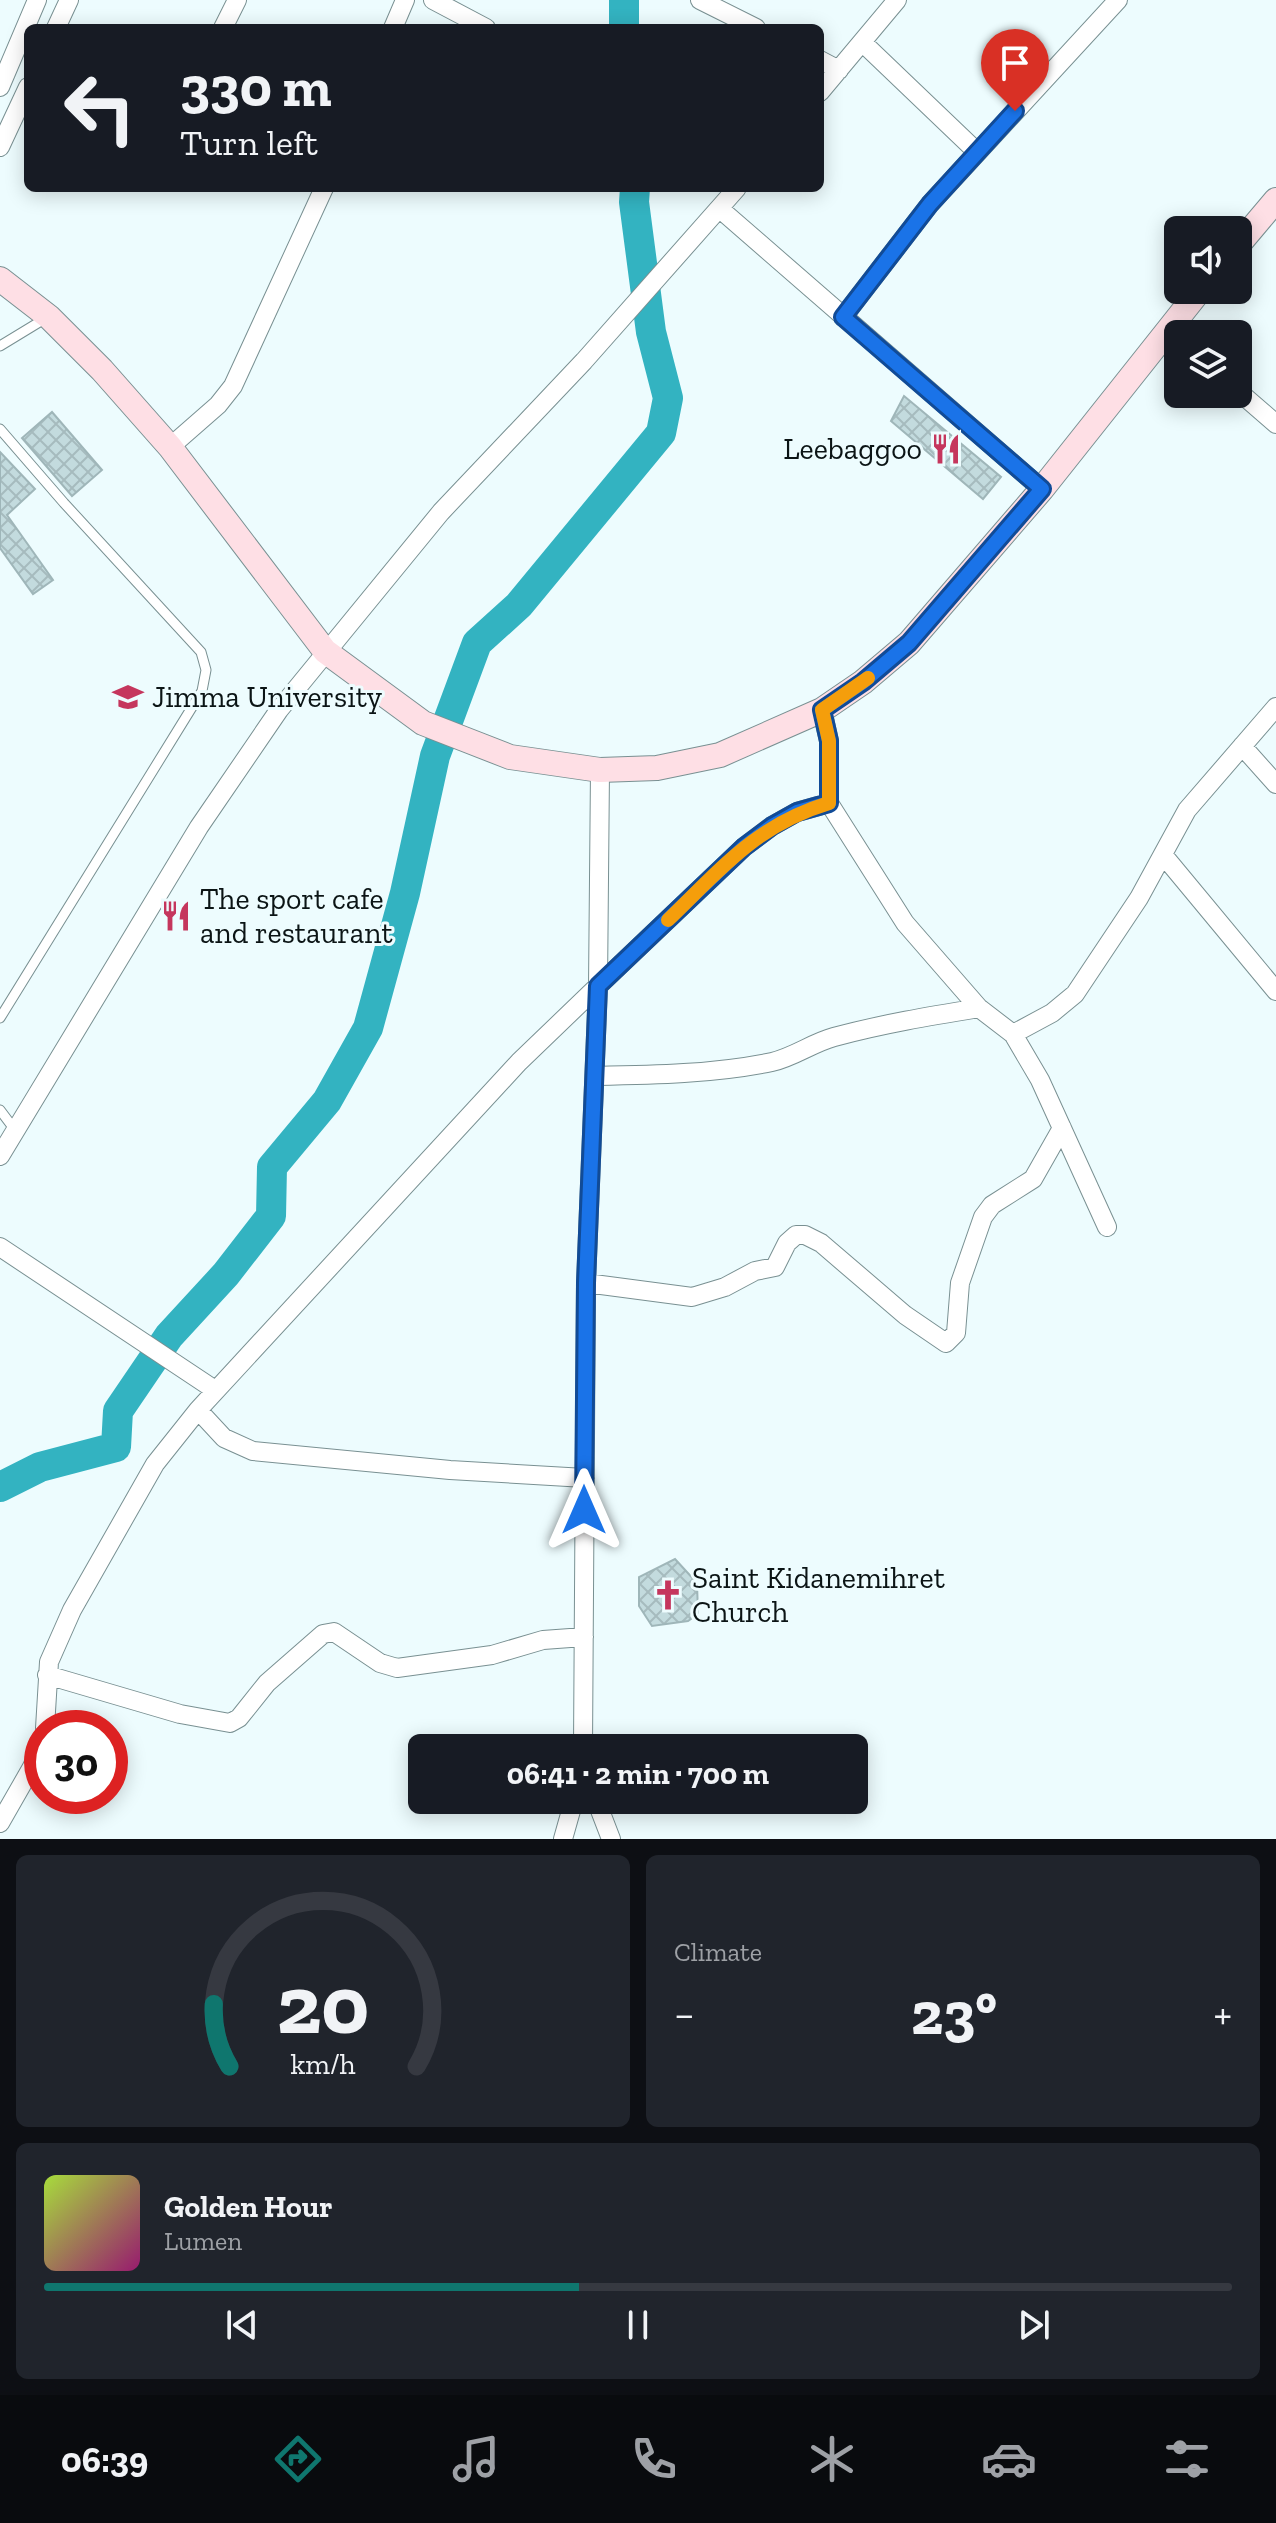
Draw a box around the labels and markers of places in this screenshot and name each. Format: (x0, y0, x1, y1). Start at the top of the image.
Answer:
pin (981, 29, 1049, 111)
place label: Leebaggoo (783, 431, 922, 467)
restaurant icon: Leebaggoo (929, 432, 963, 466)
place label: Jimma University (152, 679, 383, 715)
school or university icon: Jimma University (111, 680, 145, 714)
place label: The sport cafe and restaurant (200, 881, 393, 951)
restaurant icon: The sport cafe and restaurant (159, 899, 193, 933)
place label: Saint Kidanemihret Church (692, 1560, 945, 1630)
church icon: Saint Kidanemihret Church (651, 1578, 685, 1612)

